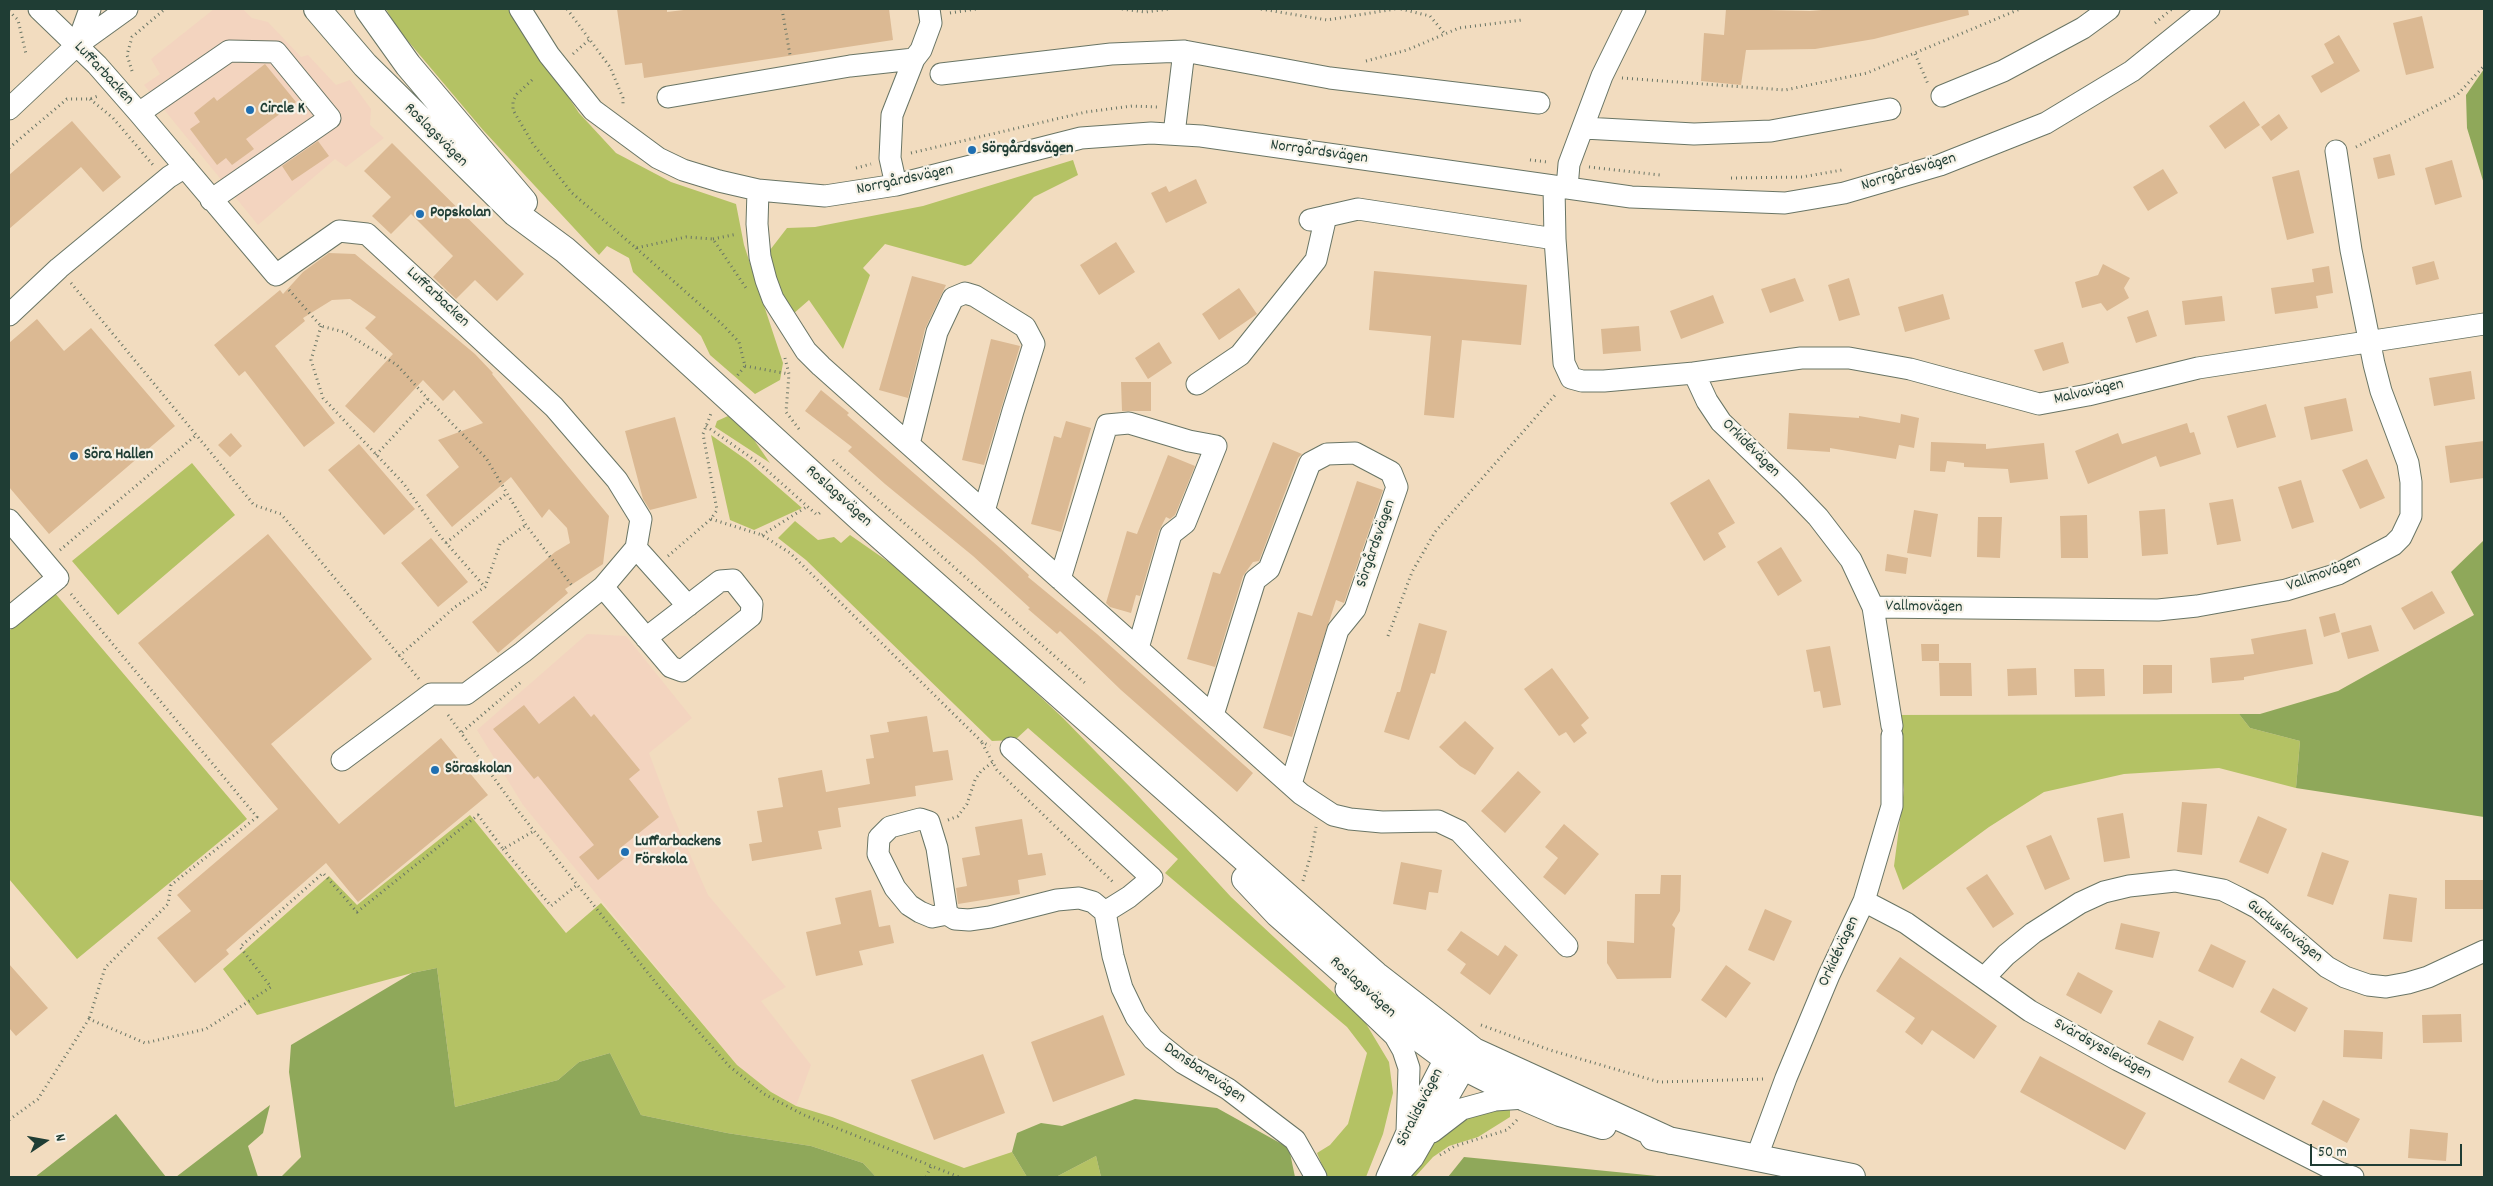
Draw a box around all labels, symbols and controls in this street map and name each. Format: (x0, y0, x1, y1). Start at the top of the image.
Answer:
street label: Luffarbacken (69, 38, 137, 110)
place label: Circle K (260, 100, 305, 120)
street label: Roslagsvägen (399, 100, 471, 172)
marker: Circle K (244, 104, 256, 116)
street label: Norrgårdsvägen (1269, 137, 1369, 169)
place label: Sörgårdsvägen (982, 140, 1073, 160)
marker: Sörgårdsvägen (966, 144, 978, 156)
street label: Norrgårdsvägen (1859, 149, 1959, 197)
street label: Norrgårdsvägen (855, 161, 955, 201)
place label: Popskolan (430, 204, 491, 224)
marker: Popskolan (414, 208, 426, 220)
street label: Luffarbacken (401, 264, 473, 332)
street label: Malvavägen (2052, 376, 2126, 410)
street label: Orkidévägen (1717, 416, 1783, 482)
place label: Söra Hallen (84, 446, 153, 466)
marker: Söra Hallen (68, 450, 80, 462)
street label: Roslagsvägen (801, 462, 875, 532)
street label: Sörgårdsvägen (1353, 498, 1401, 590)
street label: Vallmovägen (2285, 553, 2363, 597)
street label: Vallmovägen (1885, 598, 1963, 618)
place label: Söraskolan (445, 760, 512, 780)
marker: Söraskolan (429, 764, 441, 776)
place label: Luffarbackens Förskola (635, 833, 721, 871)
marker: Luffarbackens Förskola (619, 846, 631, 858)
street label: Guckuskovägen (2242, 896, 2326, 968)
street label: Orkidévägen (1815, 914, 1865, 990)
street label: Roslagsvägen (1325, 953, 1399, 1023)
street label: Svärdsysslevägen (2050, 1015, 2154, 1085)
street label: Dansbanevägen (1159, 1040, 1249, 1108)
street label: Söralidsvägen (1393, 1066, 1449, 1150)
north arrow (20, 1116, 70, 1166)
text: N (49, 1132, 70, 1143)
scale bar (2313, 1134, 2466, 1166)
text: 50 m (2318, 1142, 2347, 1164)

